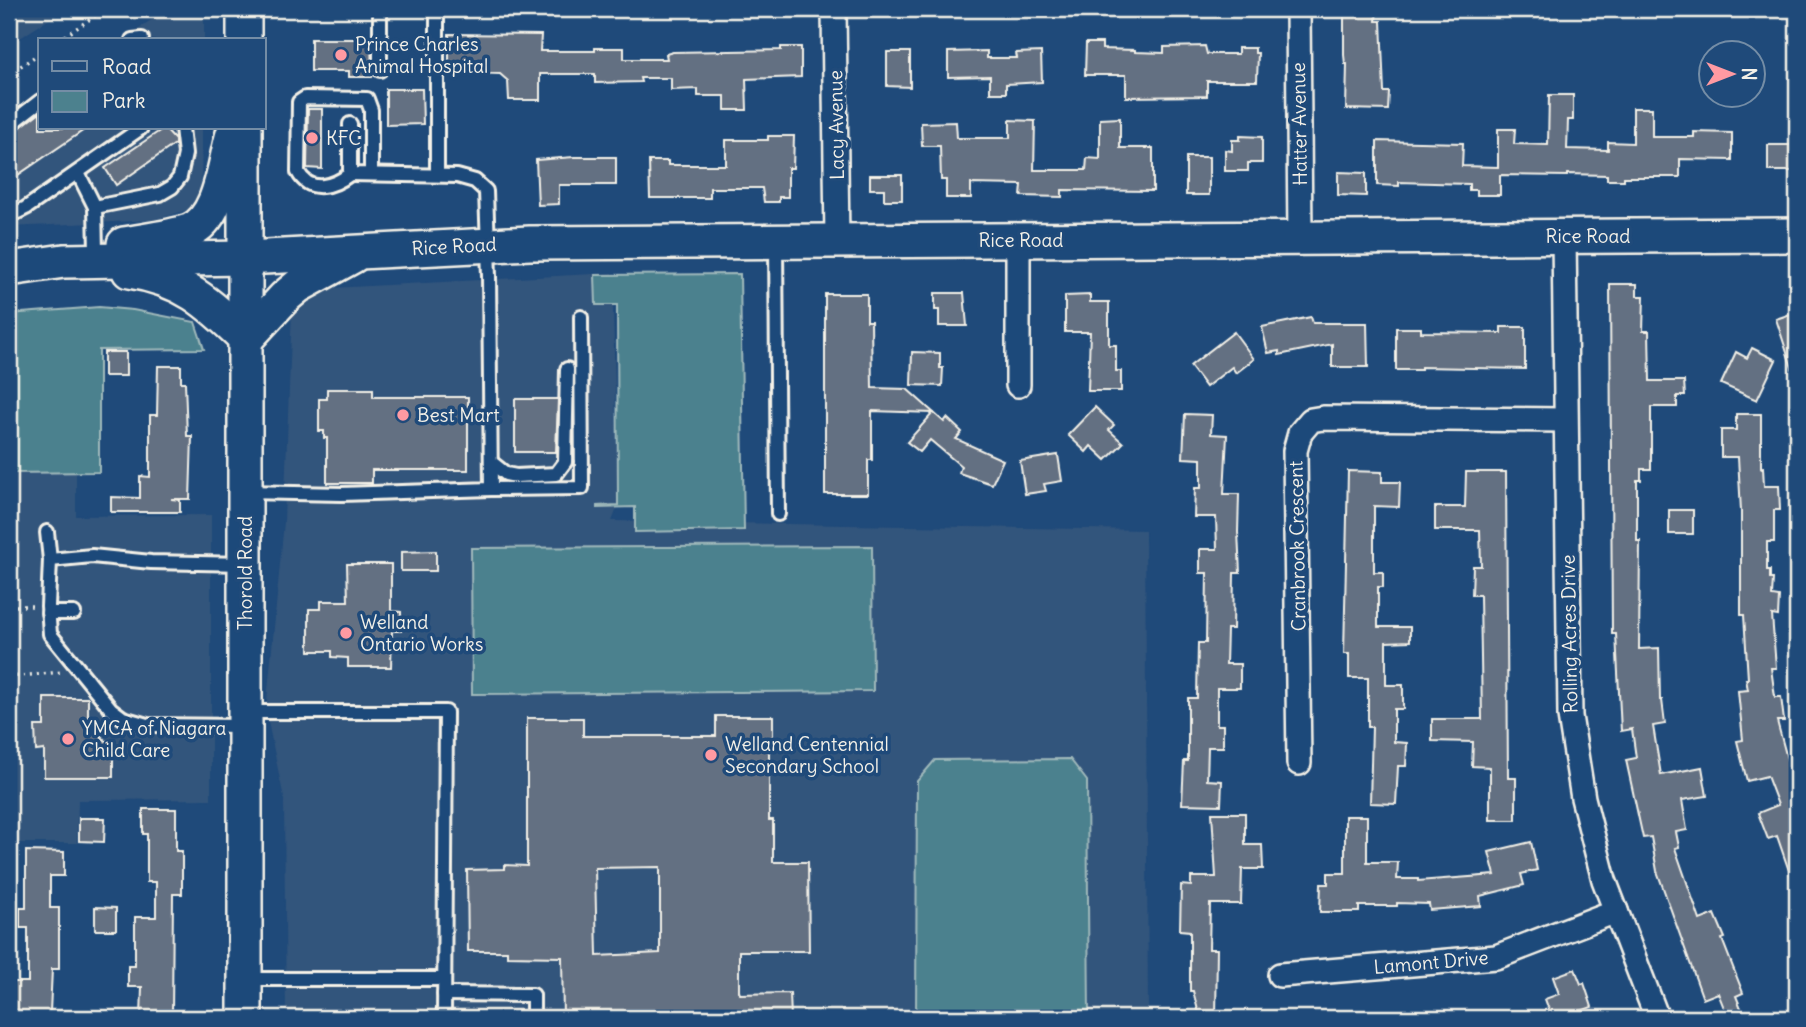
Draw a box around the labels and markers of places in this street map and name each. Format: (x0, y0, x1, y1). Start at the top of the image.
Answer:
place label: Prince Charles Animal Hospital (355, 32, 488, 78)
marker: Prince Charles Animal Hospital (333, 47, 349, 63)
place label: KFC (326, 126, 361, 150)
marker: KFC (304, 130, 320, 146)
place label: Best Mart (417, 403, 500, 427)
marker: Best Mart (395, 407, 411, 423)
place label: Welland Ontario Works (360, 610, 483, 656)
marker: Welland Ontario Works (338, 625, 354, 641)
place label: YMCA of Niagara Child Care (82, 716, 227, 762)
marker: YMCA of Niagara Child Care (60, 731, 76, 747)
place label: Welland Centennial Secondary School (725, 732, 889, 778)
marker: Welland Centennial Secondary School (703, 747, 719, 763)

